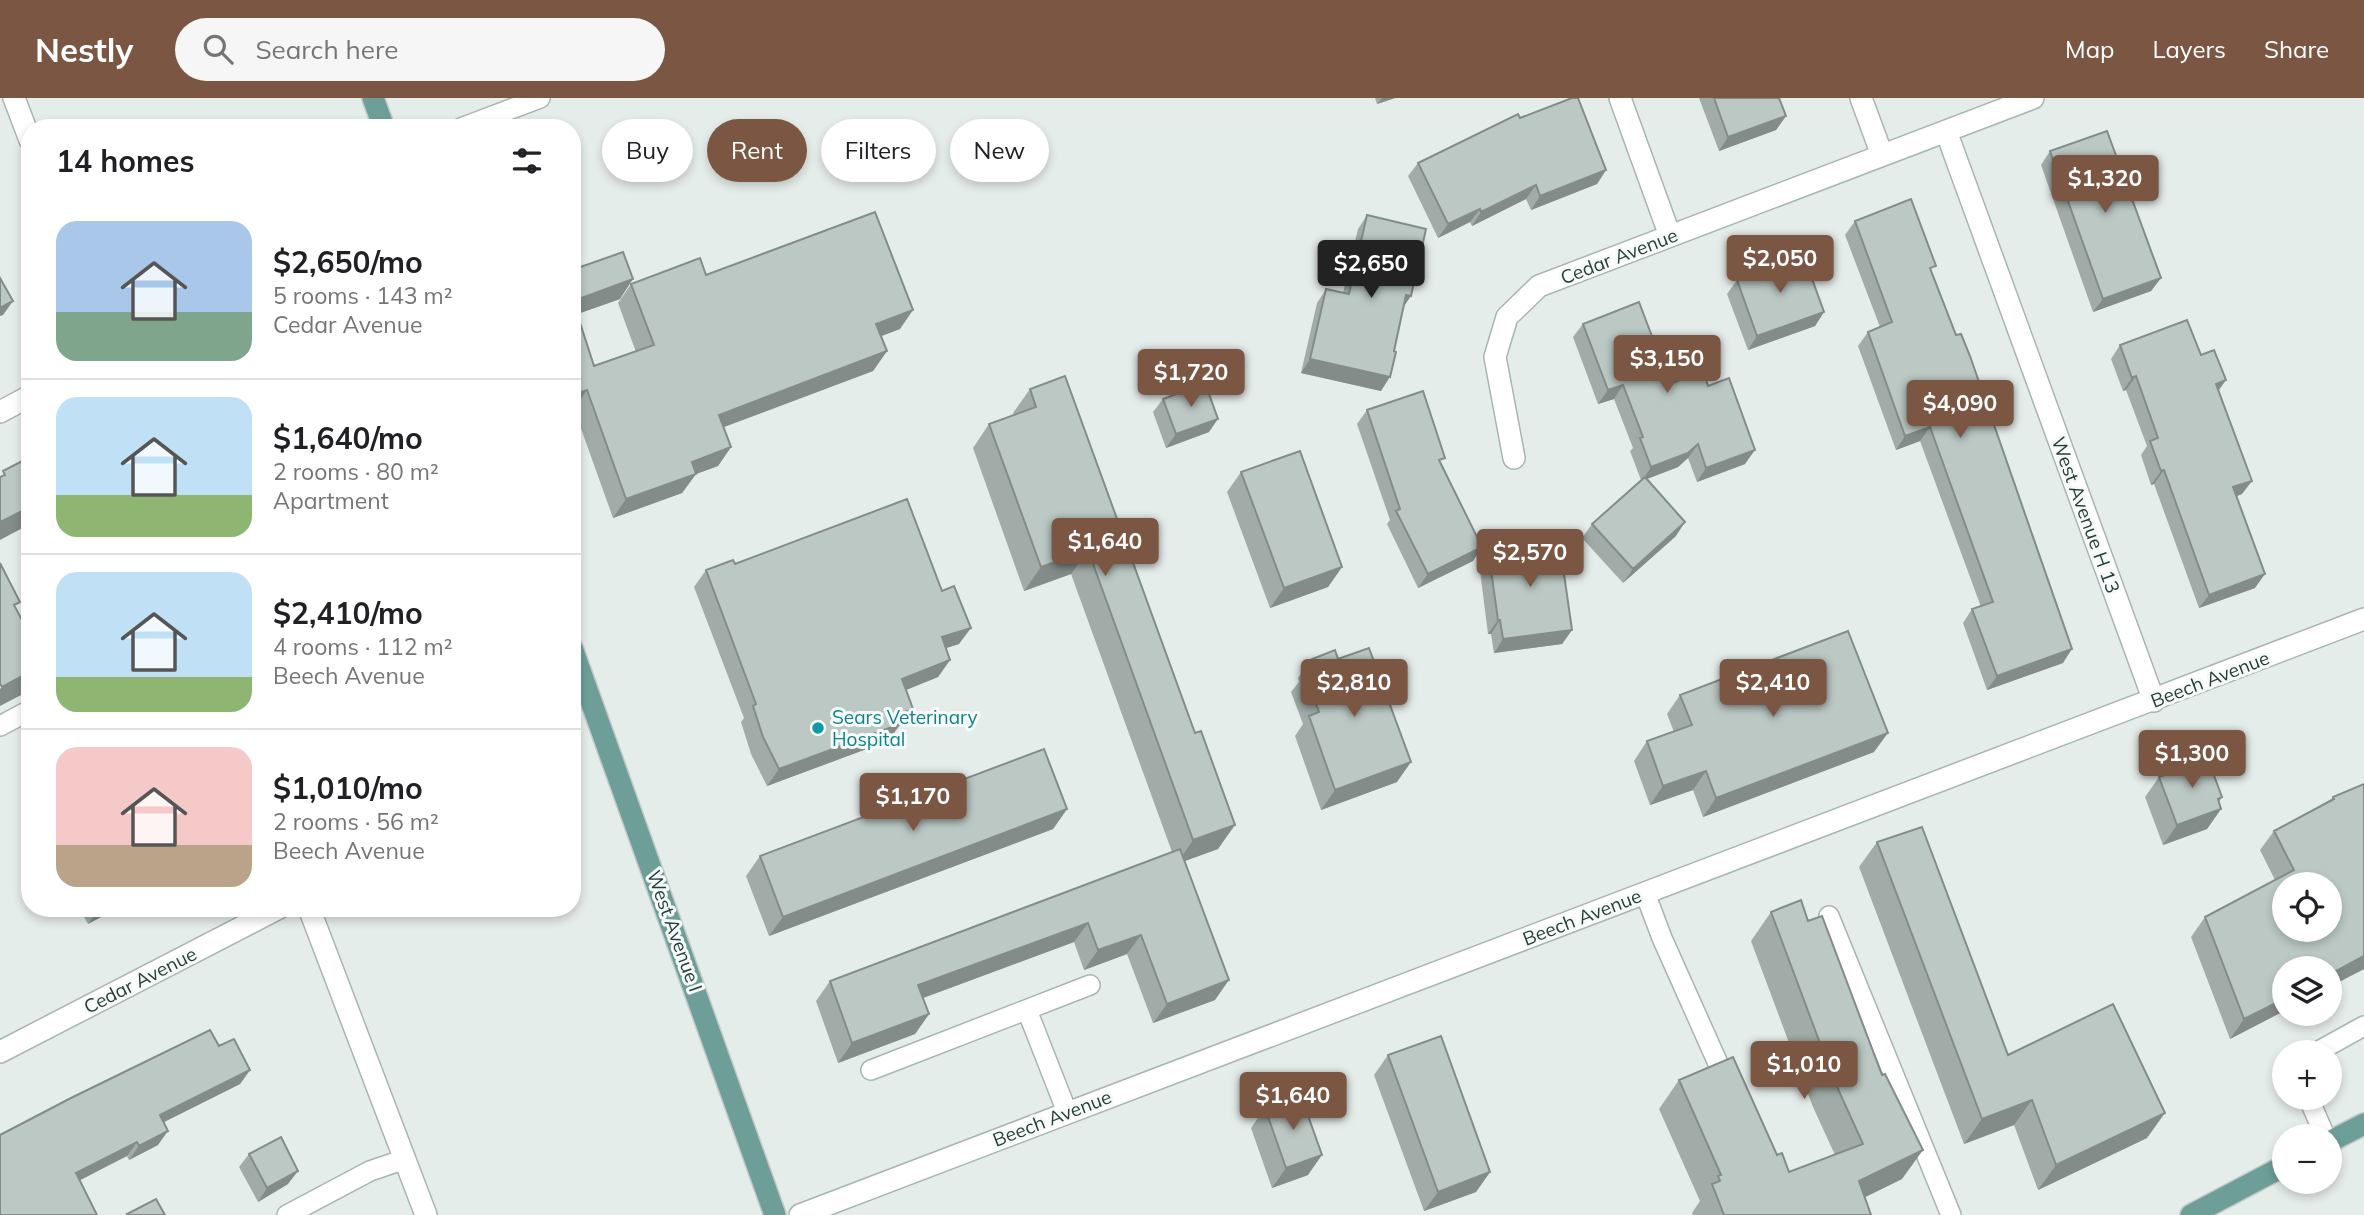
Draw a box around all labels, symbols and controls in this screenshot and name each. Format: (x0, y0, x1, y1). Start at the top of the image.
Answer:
search box (175, 18, 665, 81)
text: Nestly (35, 29, 133, 70)
icon: search (199, 30, 237, 68)
text: Search here (255, 33, 398, 66)
text: Map (2065, 34, 2114, 64)
text: Layers (2152, 34, 2226, 64)
text: Share (2264, 34, 2329, 64)
chip: Buy (602, 119, 693, 182)
chip: Rent (707, 119, 807, 182)
chip: Filters (821, 119, 936, 182)
chip: New (950, 119, 1049, 182)
text: 14 homes (56, 142, 195, 180)
icon: filters (508, 142, 546, 180)
pin: $1,320 (2048, 156, 2162, 215)
text: $1,320 (2068, 163, 2142, 192)
street label: Cedar Avenue (1557, 223, 1681, 289)
pin: $2,050 (1723, 236, 1837, 295)
pin: $2,650 (1314, 240, 1428, 300)
text: $2,650/mo (273, 243, 423, 281)
text: $2,050 (1743, 243, 1817, 272)
text: $2,650 (1334, 248, 1408, 277)
icon: home (112, 249, 196, 333)
text: 5 rooms · 143 m² (273, 281, 453, 310)
text: Cedar Avenue (273, 310, 423, 339)
pin: $3,150 (1610, 336, 1724, 395)
text: $3,150 (1630, 343, 1704, 372)
pin: $1,720 (1134, 350, 1248, 409)
text: $1,720 (1154, 357, 1228, 386)
pin: $4,090 (1903, 380, 2017, 440)
text: $4,090 (1923, 388, 1997, 417)
text: $1,640/mo (273, 419, 423, 457)
icon: home (112, 425, 196, 509)
street label: West Avenue H 13 (2047, 433, 2125, 597)
text: 2 rooms · 80 m² (273, 457, 439, 486)
text: Apartment (273, 486, 389, 515)
pin: $1,640 (1048, 518, 1162, 578)
text: $1,640 (1068, 526, 1142, 555)
pin: $2,570 (1473, 530, 1587, 589)
text: $2,570 (1493, 537, 1567, 566)
text: $2,410/mo (273, 594, 423, 632)
icon: home (112, 600, 196, 684)
text: 4 rooms · 112 m² (273, 632, 453, 661)
street label: Beech Avenue (2147, 645, 2273, 713)
pin: $2,810 (1297, 660, 1411, 719)
pin: $2,410 (1716, 660, 1830, 719)
text: Beech Avenue (273, 661, 425, 690)
text: $2,810 (1317, 667, 1391, 696)
text: $2,410 (1736, 667, 1810, 696)
place label: Sears Veterinary Hospital (832, 705, 978, 751)
marker: Sears Veterinary Hospital (810, 720, 826, 736)
pin: $1,300 (2135, 730, 2249, 790)
text: $1,300 (2155, 738, 2229, 767)
text: $1,010/mo (273, 769, 423, 807)
pin: $1,170 (856, 774, 970, 833)
icon: home (112, 775, 196, 859)
text: $1,170 (876, 781, 950, 810)
text: 2 rooms · 56 m² (273, 807, 439, 836)
text: Beech Avenue (273, 836, 425, 865)
street label: West Avenue I (642, 867, 708, 995)
map controls (2272, 872, 2342, 1194)
button: locate (2272, 872, 2342, 942)
street label: Beech Avenue (1519, 883, 1645, 951)
street label: Cedar Avenue (80, 941, 200, 1019)
button: layers (2272, 956, 2342, 1026)
button: + (2272, 1040, 2342, 1110)
pin: $1,010 (1747, 1042, 1861, 1101)
text: $1,010 (1767, 1049, 1841, 1078)
pin: $1,640 (1236, 1072, 1350, 1132)
text: $1,640 (1256, 1080, 1330, 1109)
street label: Beech Avenue (989, 1084, 1115, 1152)
button: − (2272, 1124, 2342, 1194)

